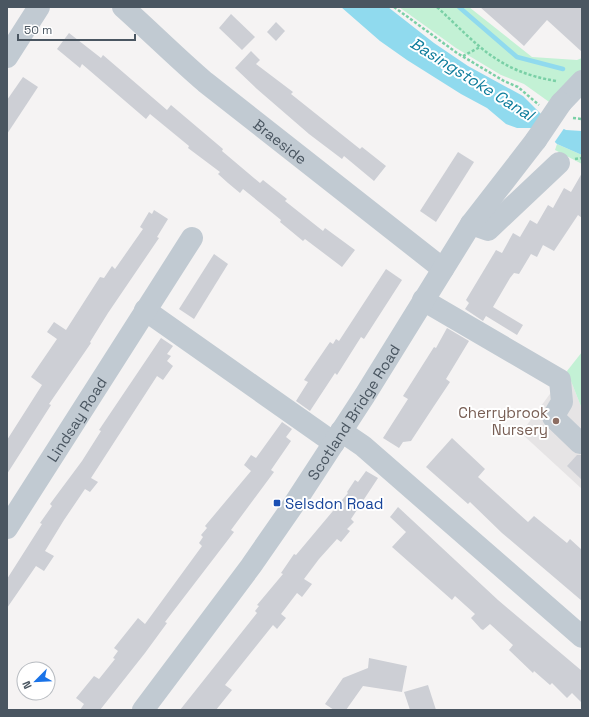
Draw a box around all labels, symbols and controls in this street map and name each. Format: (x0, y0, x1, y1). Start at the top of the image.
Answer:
scale bar (18, 16, 135, 42)
text: 50 m (24, 22, 52, 38)
water label: Basingstoke Canal (406, 33, 539, 127)
street label: Braeside (250, 114, 311, 168)
street label: Scotland Bridge Road (303, 341, 404, 483)
street label: Lindsay Road (42, 373, 110, 465)
place label: Cherrybrook Nursery (458, 403, 548, 439)
marker: Cherrybrook Nursery (551, 416, 561, 426)
place label: Selsdon Road (285, 494, 383, 513)
marker: Selsdon Road (272, 498, 282, 508)
north arrow (16, 661, 56, 701)
text: N (19, 679, 35, 691)

